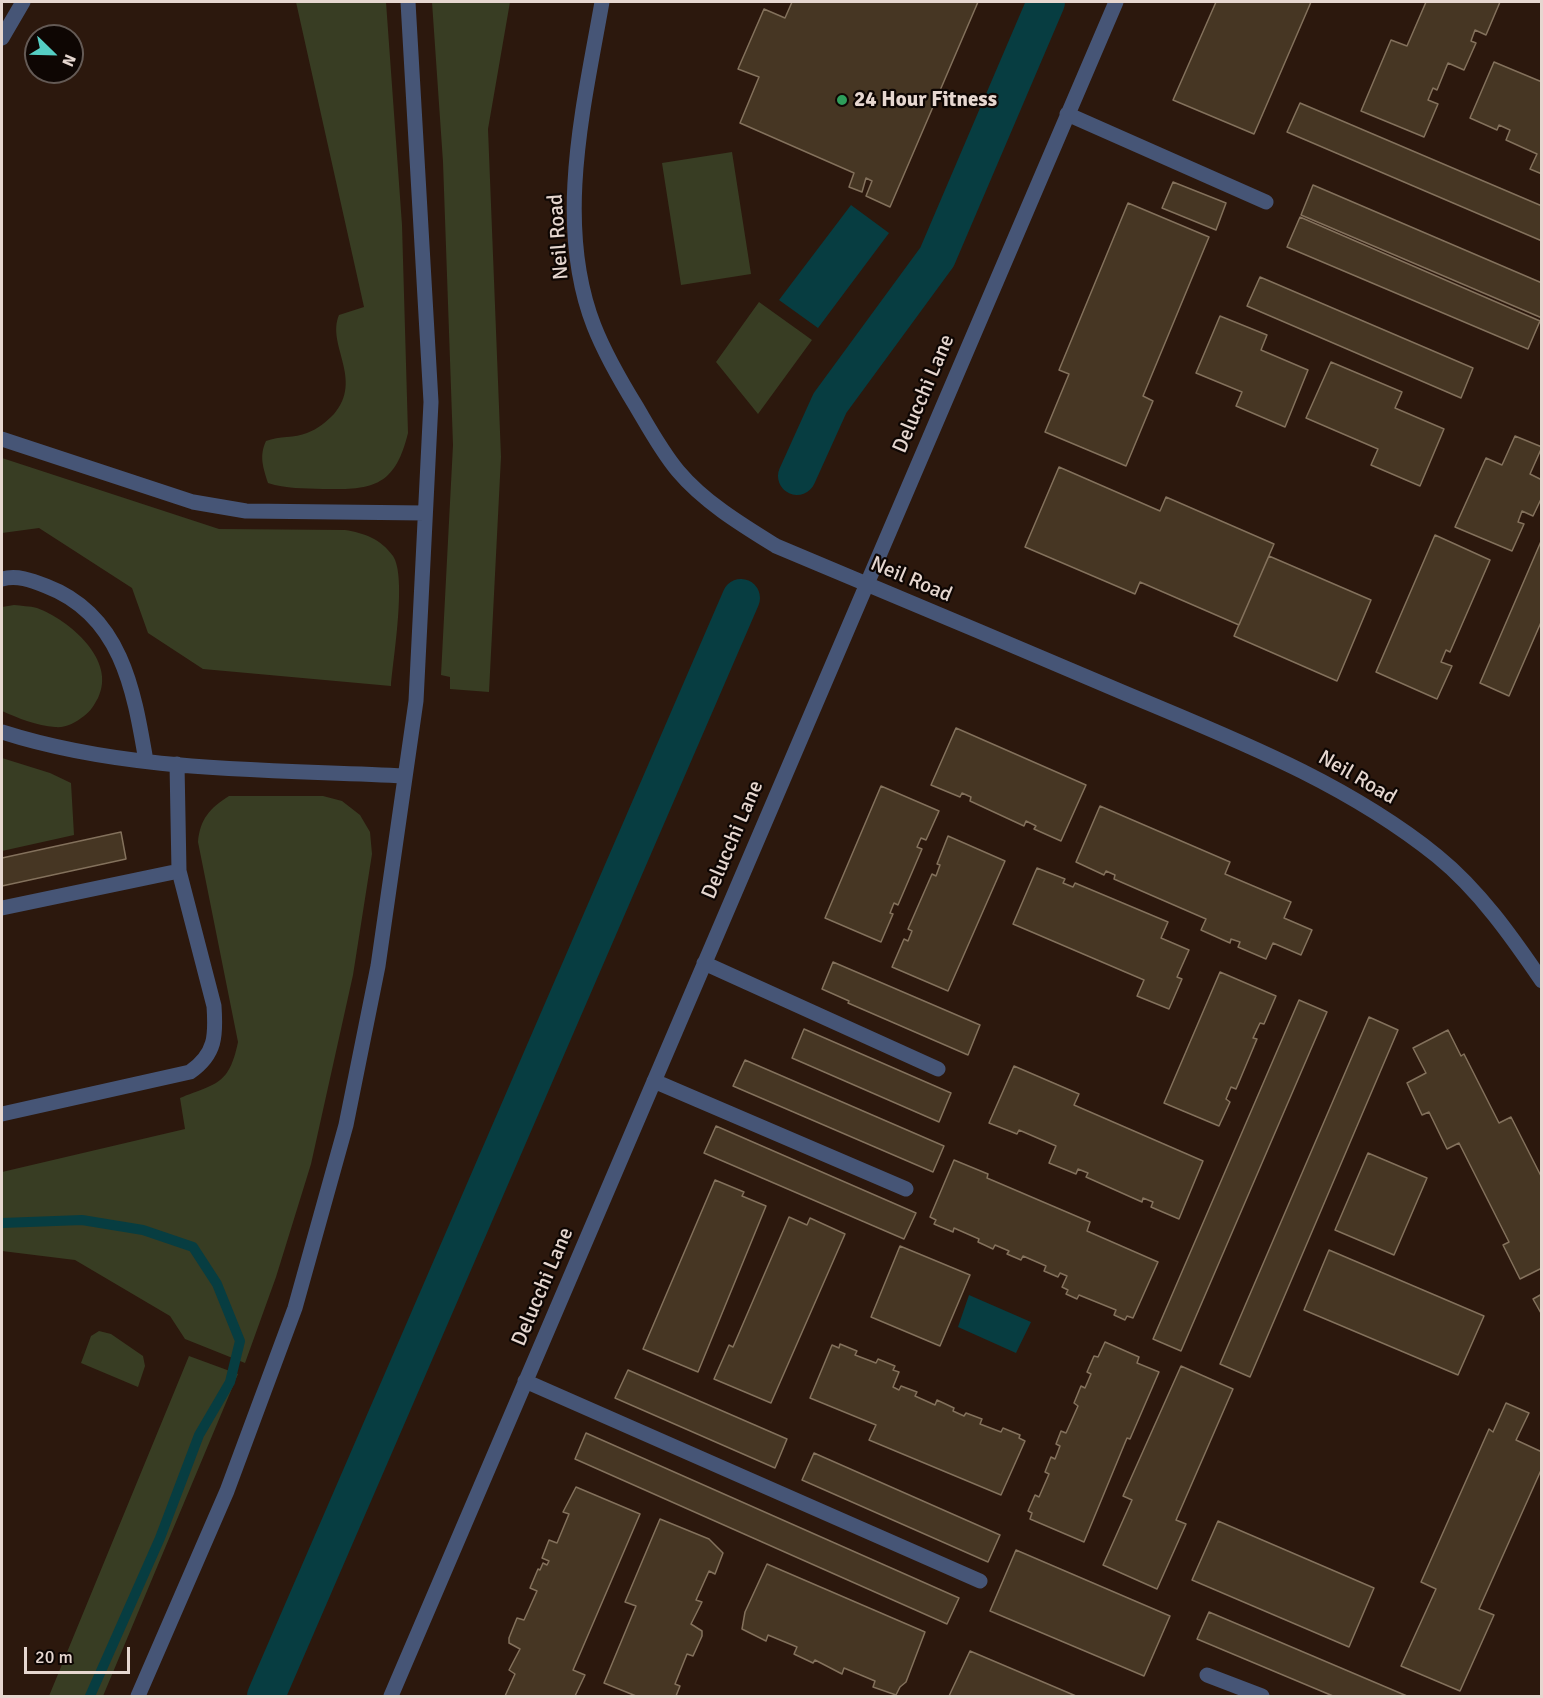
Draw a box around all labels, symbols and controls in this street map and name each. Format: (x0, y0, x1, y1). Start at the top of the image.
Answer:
north arrow (24, 24, 84, 84)
text: N (57, 51, 80, 69)
place label: 24 Hour Fitness (854, 87, 997, 113)
marker: 24 Hour Fitness (835, 93, 849, 107)
street label: Neil Road (543, 193, 575, 281)
street label: Delucchi Lane (888, 331, 960, 457)
street label: Neil Road (866, 552, 956, 608)
street label: Neil Road (1313, 746, 1401, 810)
street label: Delucchi Lane (697, 777, 769, 903)
street label: Delucchi Lane (507, 1224, 579, 1350)
scale bar (27, 1635, 134, 1673)
text: 20 m (35, 1646, 73, 1668)

